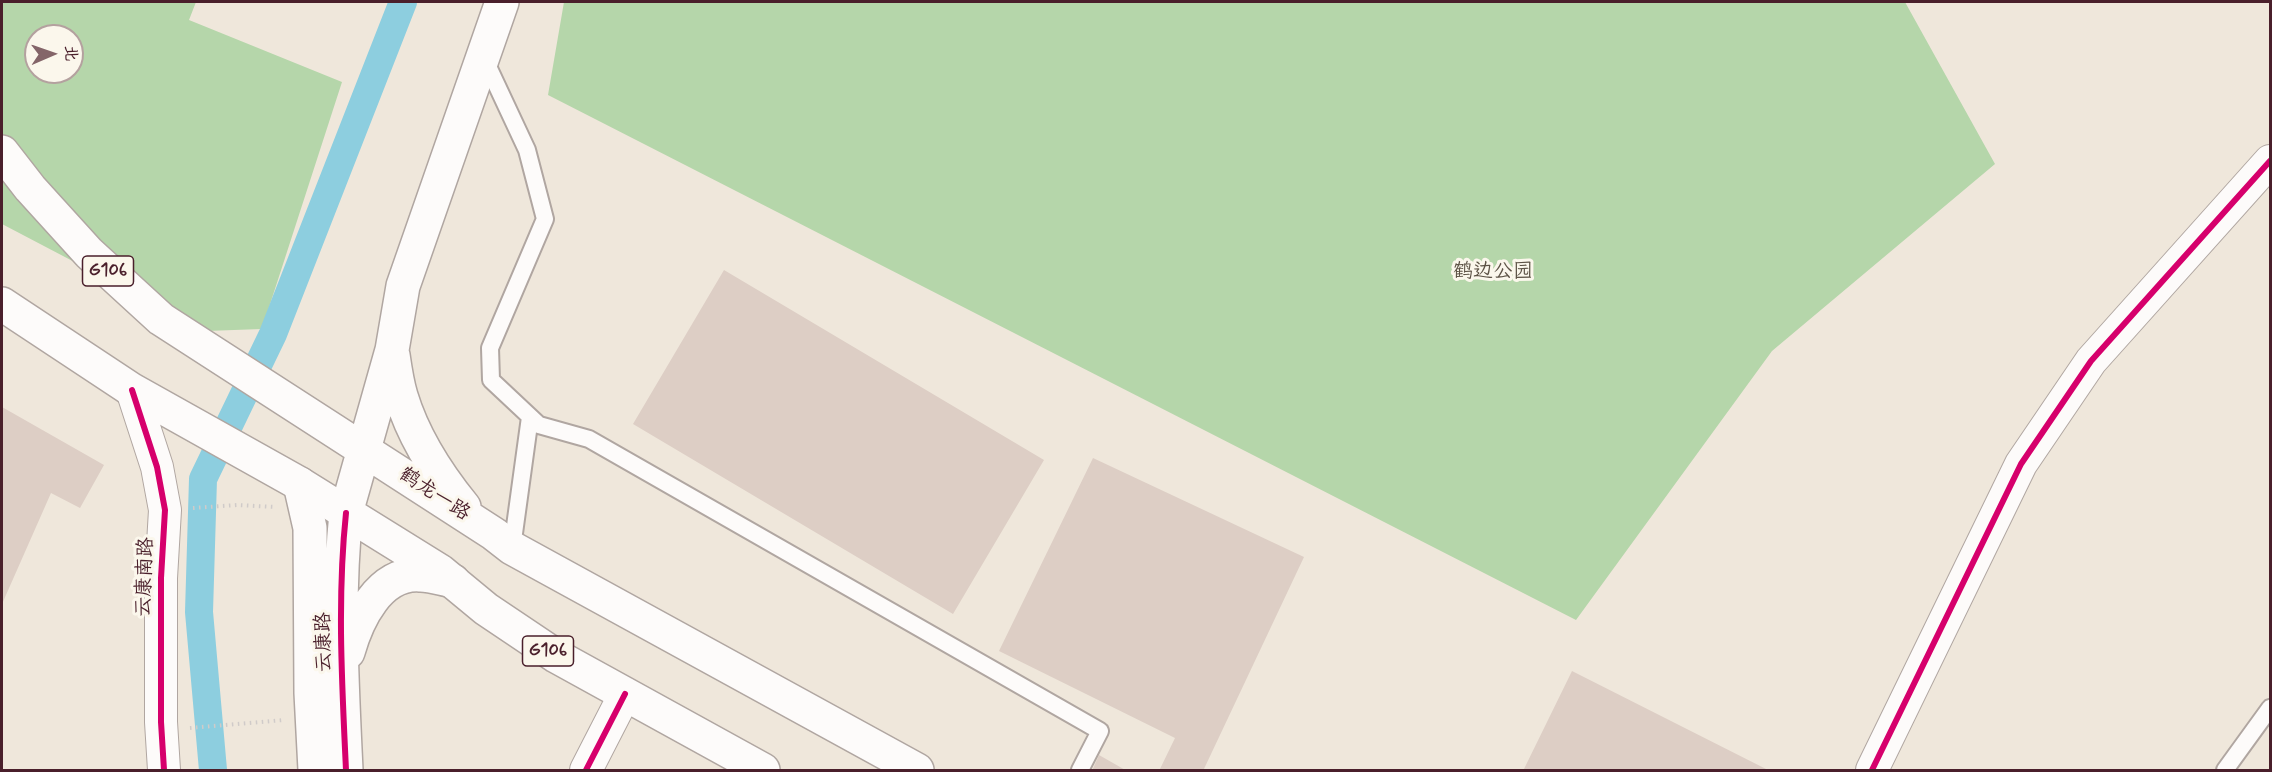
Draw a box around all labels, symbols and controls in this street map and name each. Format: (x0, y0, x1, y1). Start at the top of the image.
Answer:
north arrow (24, 24, 84, 84)
text: 北 (60, 45, 81, 62)
road number: G106 (82, 256, 134, 286)
park label: 鹤边公园 (1453, 261, 1533, 285)
street label: 鹤龙一路 (394, 463, 474, 527)
street label: 云康南路 (133, 537, 159, 617)
street label: 云康路 (312, 612, 338, 672)
road number: G106 (522, 636, 574, 666)

